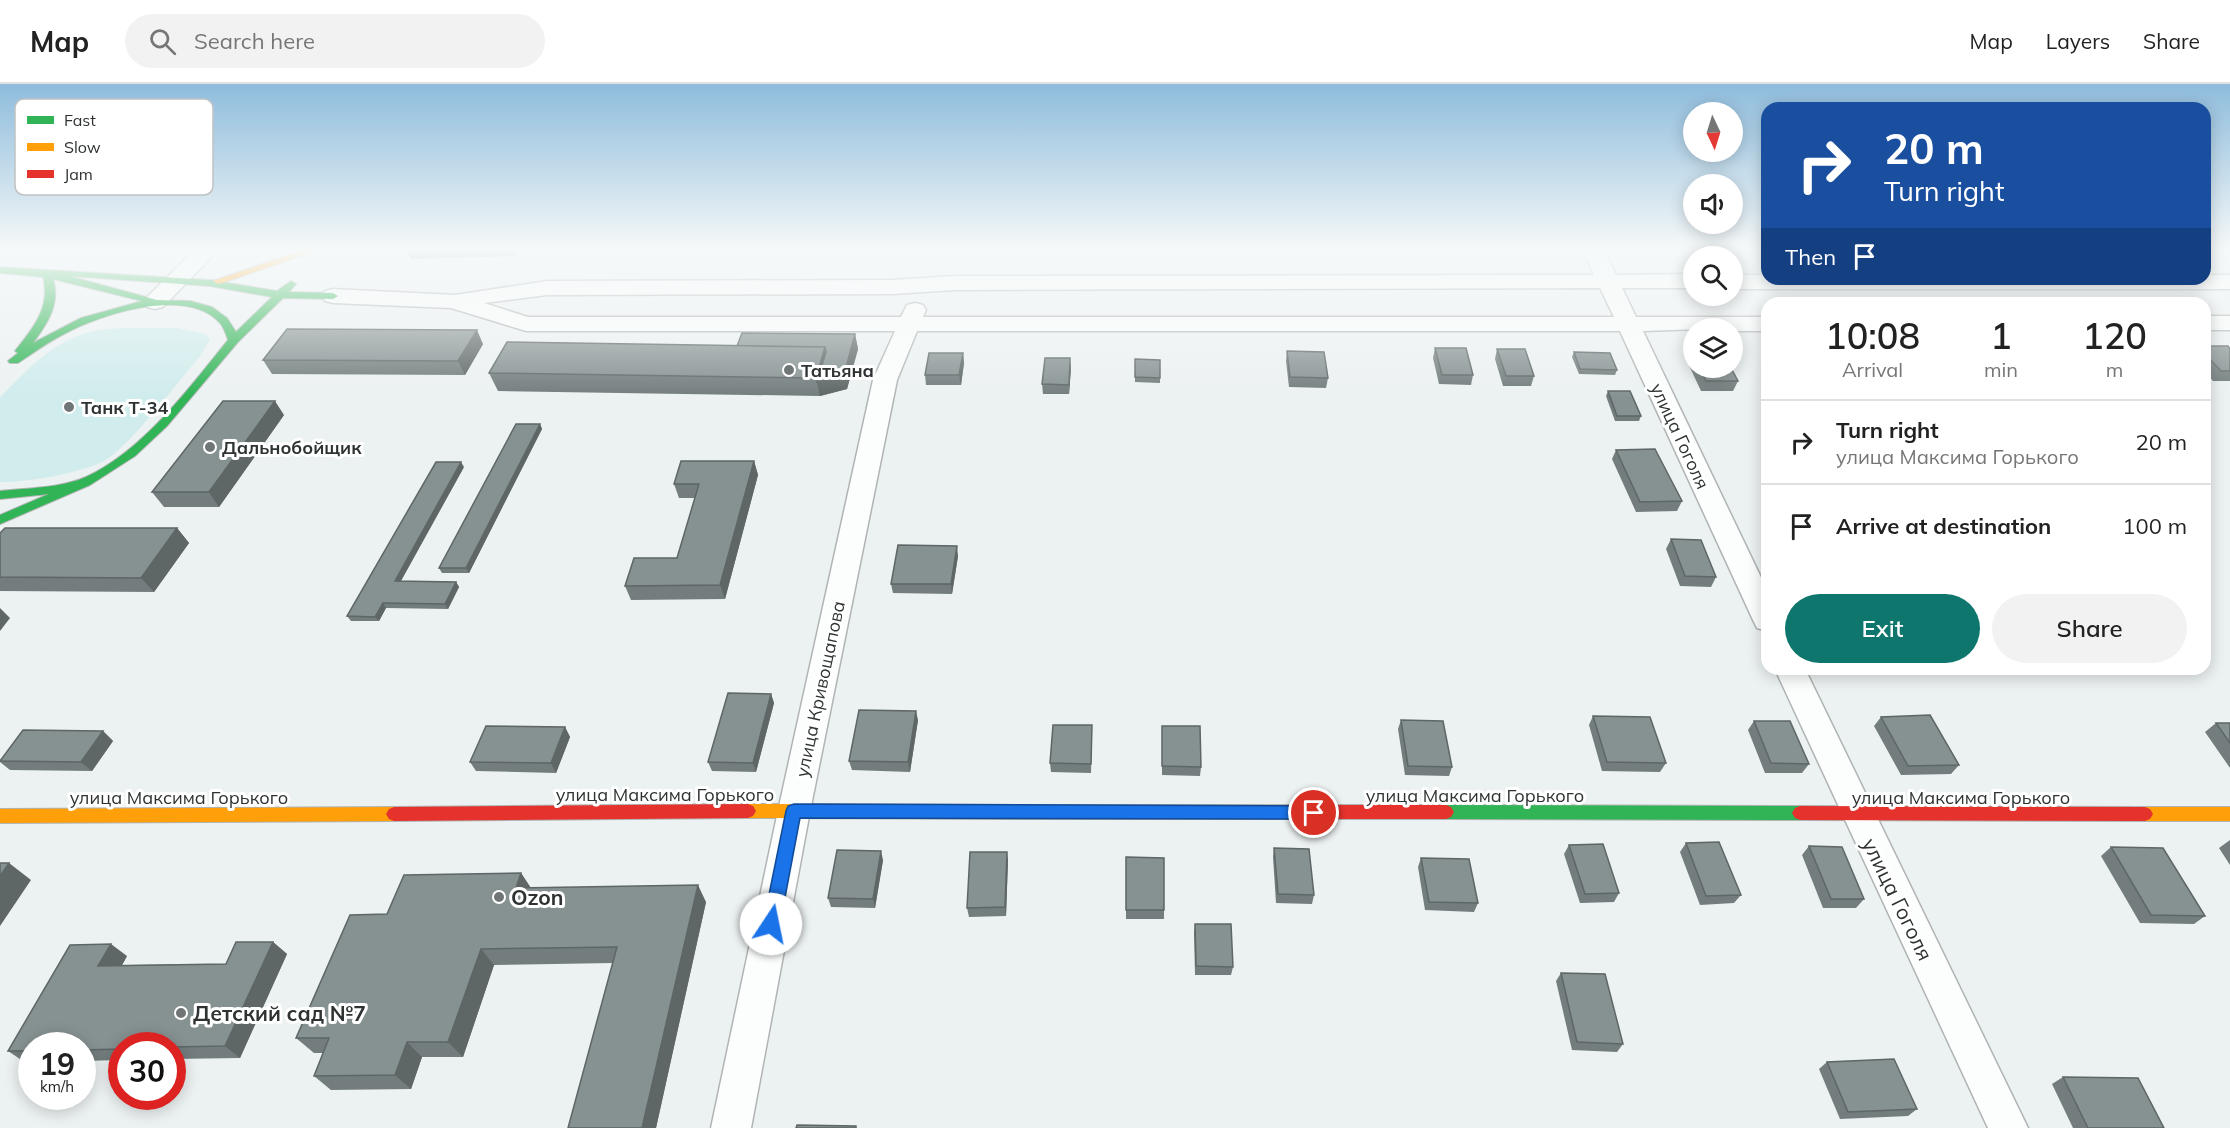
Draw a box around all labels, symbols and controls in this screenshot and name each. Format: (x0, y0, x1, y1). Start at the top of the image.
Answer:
search box (125, 14, 545, 68)
text: Map (30, 24, 89, 59)
icon: search (146, 25, 179, 58)
text: Search here (194, 27, 315, 55)
text: Map (1970, 28, 2013, 54)
text: Layers (2046, 28, 2110, 54)
text: Share (2143, 28, 2200, 54)
legend (15, 99, 213, 195)
north arrow (1683, 102, 1743, 162)
map controls (1683, 102, 1743, 378)
text: Fast (64, 110, 96, 130)
text: 20 m (1884, 122, 1984, 175)
icon: right (1785, 126, 1863, 204)
text: Slow (64, 137, 101, 157)
text: Jam (64, 164, 93, 184)
button: sound (1683, 174, 1743, 234)
text: Turn right (1884, 174, 2004, 208)
icon: arrive (1848, 240, 1881, 273)
text: Then (1785, 243, 1836, 271)
button: search (1683, 246, 1743, 306)
text: 10:08 (1825, 313, 1920, 358)
text: 1 (1990, 313, 2012, 358)
text: 120 (2082, 313, 2147, 358)
button: layers (1683, 318, 1743, 378)
text: Arrival (1842, 357, 1903, 382)
text: min (1984, 357, 2018, 382)
text: m (2106, 357, 2123, 382)
place label: Татьяна (801, 359, 874, 382)
marker: Татьяна (782, 363, 796, 377)
street label: улица Гоголя (1645, 379, 1715, 493)
place label: Танк Т-34 (81, 396, 168, 419)
marker: Танк Т-34 (62, 400, 76, 414)
text: Turn right (1836, 416, 1939, 444)
icon: right (1785, 426, 1818, 459)
text: 20 m (2136, 428, 2187, 456)
place label: Дальнобойщик (222, 436, 362, 459)
marker: Дальнобойщик (203, 440, 217, 454)
text: улица Максима Горького (1836, 444, 2079, 469)
icon: arrive (1785, 510, 1818, 543)
text: Arrive at destination (1836, 512, 2051, 540)
text: 100 m (2122, 512, 2187, 540)
button: Exit (1785, 594, 1980, 663)
button: Share (1992, 594, 2187, 663)
street label: улица Кривощапова (790, 599, 850, 779)
street label: улица Максима Горького (556, 783, 774, 806)
street label: улица Максима Горького (1366, 784, 1584, 807)
street label: улица Максима Горького (70, 786, 288, 809)
street label: улица Максима Горького (1852, 786, 2070, 809)
pin (1288, 787, 1339, 838)
icon: arrive (1297, 796, 1330, 829)
street label: улица Гоголя (1857, 833, 1939, 965)
place label: Ozon (511, 884, 563, 910)
marker: Ozon (492, 890, 506, 904)
position arrow (739, 892, 803, 956)
place label: Детский сад №7 (193, 1000, 366, 1026)
marker: Детский сад №7 (174, 1006, 188, 1020)
speed limit sign: 30 (108, 1032, 186, 1110)
text: 19 (39, 1045, 75, 1083)
text: km/h (40, 1077, 74, 1096)

